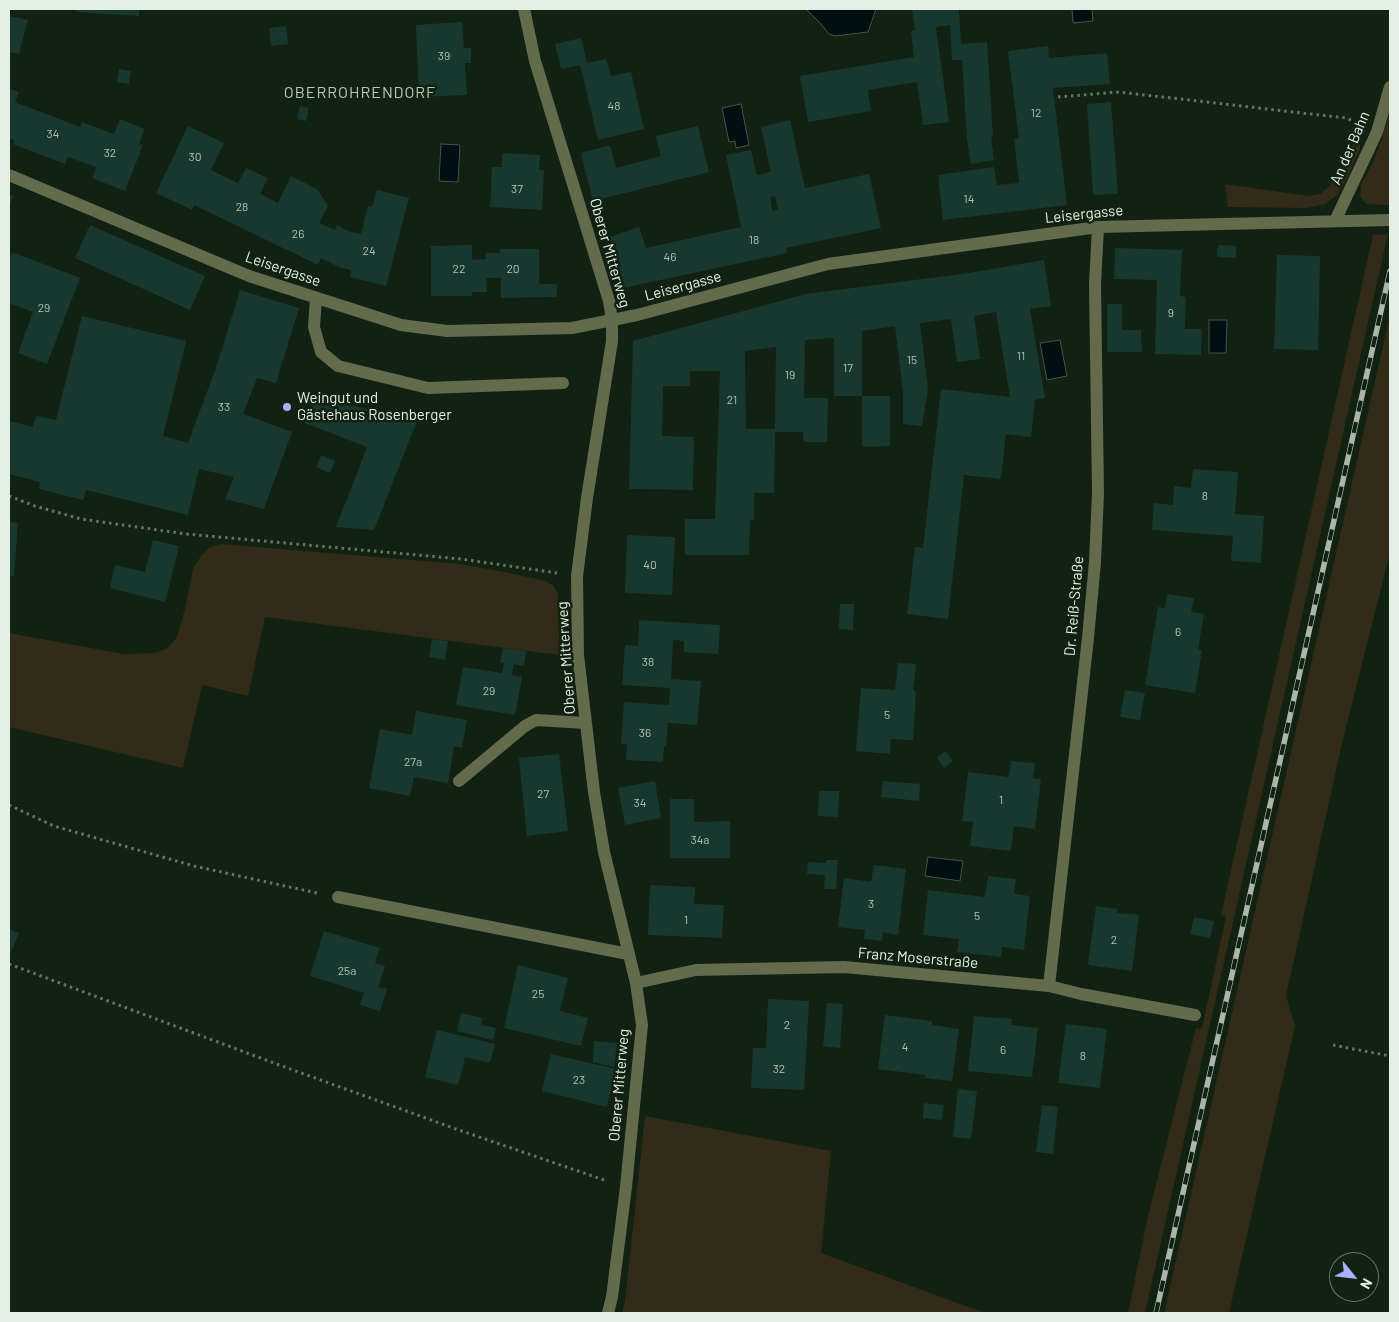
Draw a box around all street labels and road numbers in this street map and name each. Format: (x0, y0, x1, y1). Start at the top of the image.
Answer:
street label: An der Bahn (1326, 109, 1374, 187)
street label: Oberer Mitterweg (586, 196, 634, 310)
street label: Leisergasse (1044, 201, 1124, 227)
street label: Leisergasse (243, 248, 323, 290)
street label: Leisergasse (643, 267, 723, 305)
street label: Dr. Reiß-Straße (1061, 555, 1087, 657)
street label: Oberer Mitterweg (553, 601, 579, 715)
street label: Franz Moserstraße (857, 944, 979, 972)
street label: Oberer Mitterweg (605, 1028, 633, 1142)

